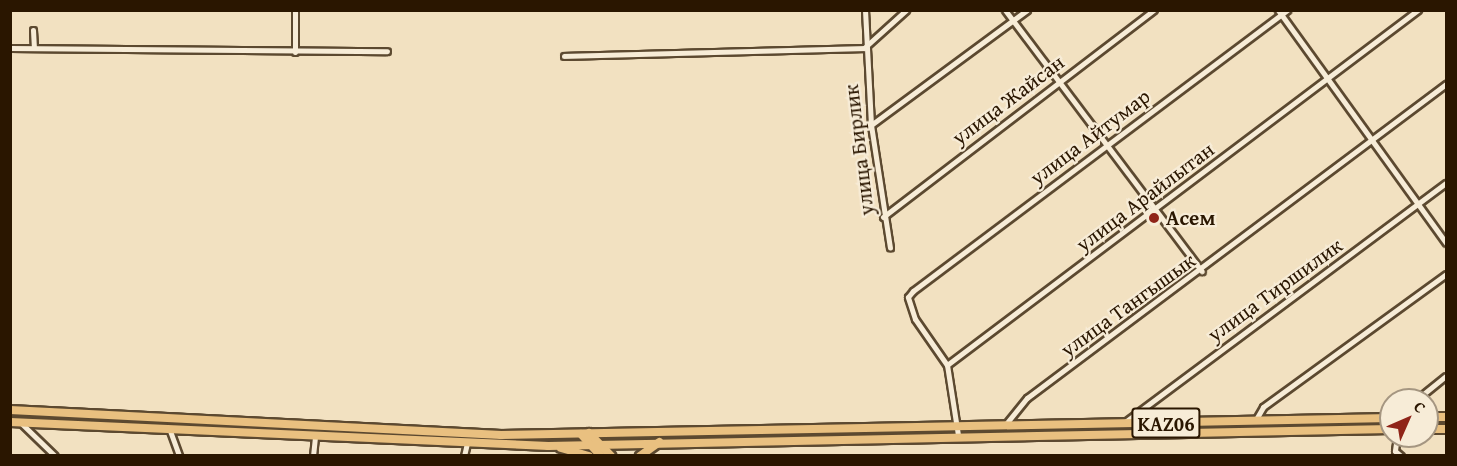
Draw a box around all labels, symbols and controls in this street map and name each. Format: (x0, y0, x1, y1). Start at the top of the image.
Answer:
street label: улица Жайсан (947, 50, 1069, 150)
street label: улица Бирлик (838, 83, 880, 217)
street label: улица Айтумар (1025, 84, 1155, 190)
street label: улица Арайлытан (1071, 137, 1219, 257)
place label: Асем (1166, 205, 1215, 231)
marker: Асем (1147, 211, 1161, 225)
street label: улица Тиршилик (1203, 233, 1347, 347)
street label: улица Тангышык (1056, 248, 1200, 362)
north arrow (1379, 388, 1439, 448)
text: С (1409, 395, 1432, 418)
road number: KАZ06 (1130, 406, 1202, 440)

